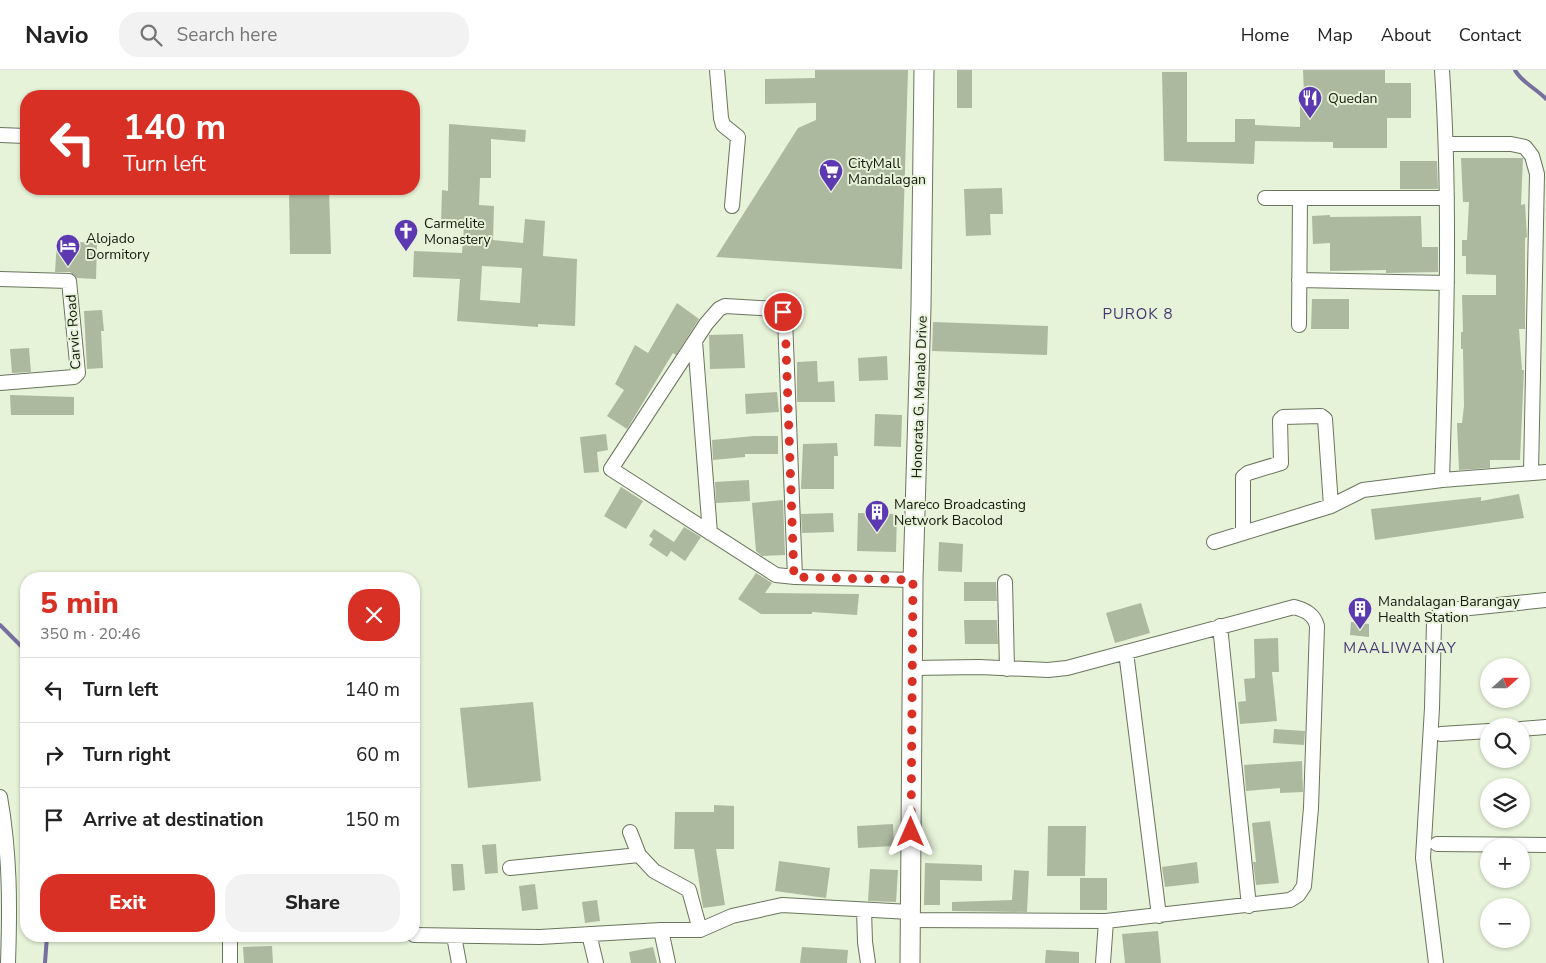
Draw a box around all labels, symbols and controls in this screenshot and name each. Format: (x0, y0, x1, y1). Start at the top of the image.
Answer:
search box (119, 12, 469, 57)
text: Navio (25, 19, 89, 51)
icon: search (137, 21, 165, 49)
text: Search here (177, 22, 277, 48)
text: Home (1241, 23, 1289, 47)
text: Map (1317, 23, 1353, 47)
text: About (1381, 23, 1431, 47)
text: Contact (1459, 23, 1521, 47)
restaurant icon: Quedan (1297, 85, 1323, 119)
place label: Quedan (1328, 89, 1378, 108)
text: 140 m (123, 104, 226, 151)
icon: left (40, 110, 105, 175)
text: Turn left (123, 149, 206, 179)
place label: CityMall Mandalagan (848, 154, 926, 189)
supermarket icon: CityMall Mandalagan (818, 158, 844, 192)
place label: Carmelite Monastery (424, 214, 491, 249)
church icon: Carmelite Monastery (393, 218, 419, 252)
place label: Alojado Dormitory (86, 229, 150, 264)
hotel icon: Alojado Dormitory (55, 233, 81, 267)
pin (762, 291, 804, 333)
street label: Carvic Road (61, 294, 86, 370)
icon: arrive (769, 298, 797, 326)
district label: PUROK 8 (1102, 304, 1174, 324)
street label: Honorata G. Manalo Drive (907, 315, 932, 479)
place label: Mareco Broadcasting Network Bacolod (894, 495, 1026, 530)
building icon: Mareco Broadcasting Network Bacolod (864, 499, 890, 533)
text: 5 min (40, 583, 119, 624)
button: close (348, 589, 400, 641)
place label: Mandalagan Barangay Health Station (1378, 592, 1520, 627)
building icon: Mandalagan Barangay Health Station (1347, 596, 1373, 630)
text: 350 m · 20:46 (40, 623, 141, 645)
district label: MAALIWANAY (1343, 638, 1457, 658)
north arrow (1480, 658, 1530, 708)
map controls (1480, 658, 1530, 948)
icon: left (40, 676, 68, 704)
text: Turn left (83, 677, 158, 703)
text: 140 m (345, 677, 400, 703)
button: search (1480, 718, 1530, 768)
icon: right (40, 741, 68, 769)
text: Turn right (83, 742, 170, 768)
text: 60 m (356, 742, 400, 768)
button: layers (1480, 778, 1530, 828)
position arrow (884, 805, 936, 857)
icon: arrive (40, 806, 68, 834)
text: Arrive at destination (83, 807, 264, 833)
text: 150 m (345, 807, 400, 833)
button: + (1480, 838, 1530, 888)
button: Exit (40, 874, 215, 932)
button: Share (225, 874, 400, 932)
button: − (1480, 898, 1530, 948)

